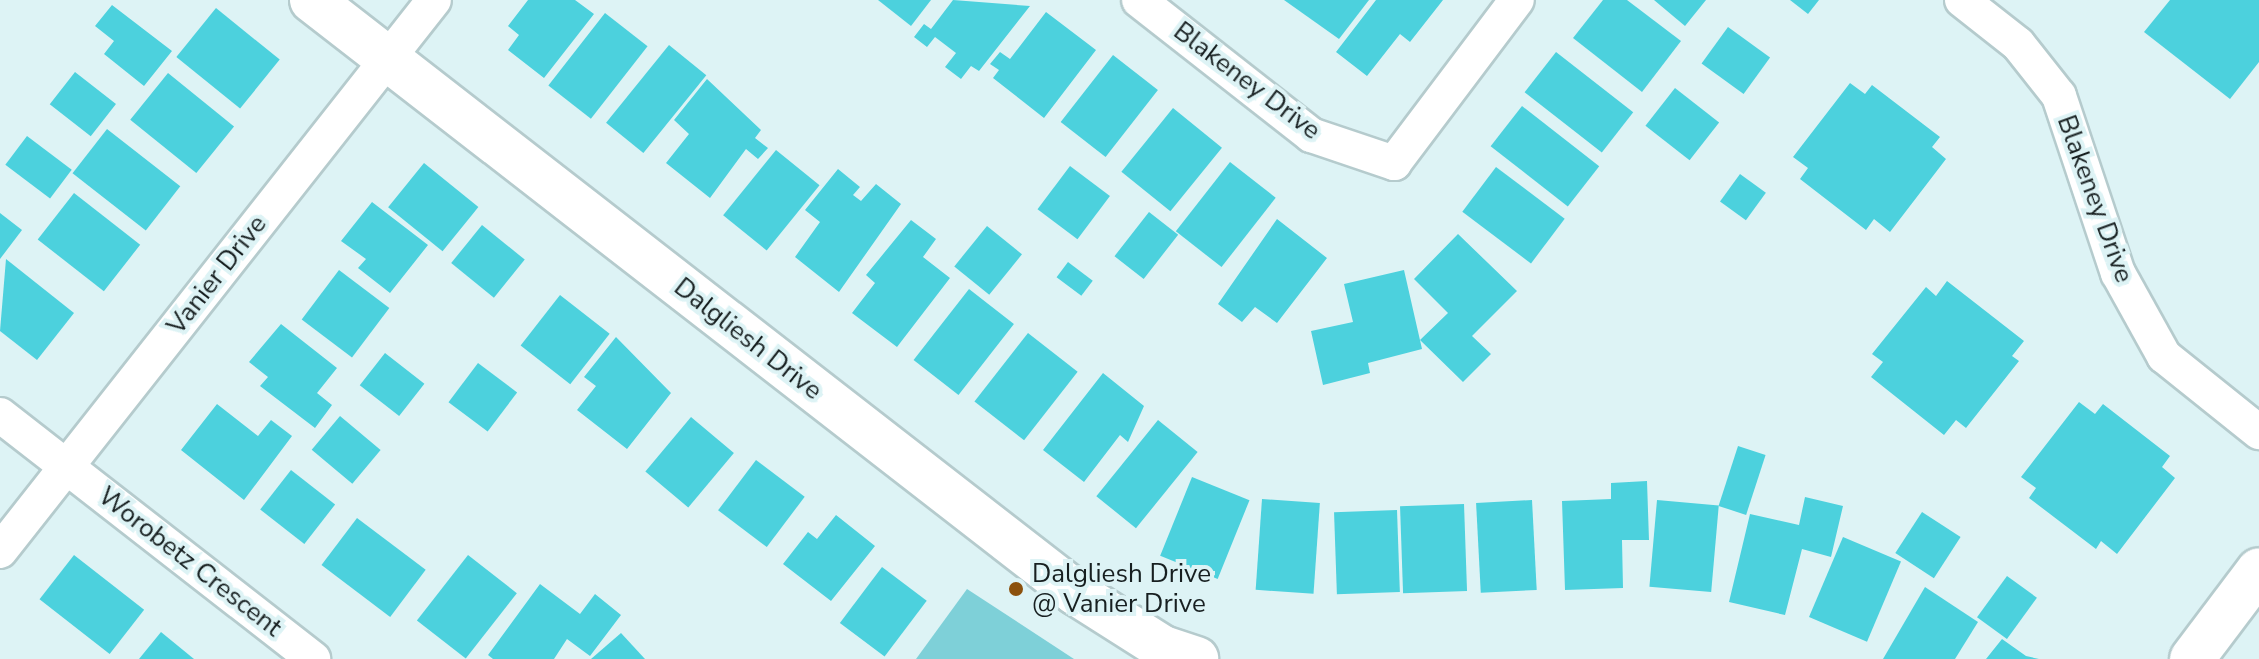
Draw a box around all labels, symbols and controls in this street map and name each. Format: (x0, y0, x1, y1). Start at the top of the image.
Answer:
street label: Blakeney Drive (1167, 16, 1327, 146)
street label: Blakeney Drive (2050, 111, 2140, 287)
street label: Vanier Drive (161, 209, 273, 341)
street label: Dalgliesh Drive (668, 272, 828, 406)
street label: Worobetz Crescent (92, 481, 288, 643)
place label: Dalgliesh Drive @ Vanier Drive (1032, 558, 1211, 620)
marker: Dalgliesh Drive @ Vanier Drive (1007, 580, 1025, 598)

